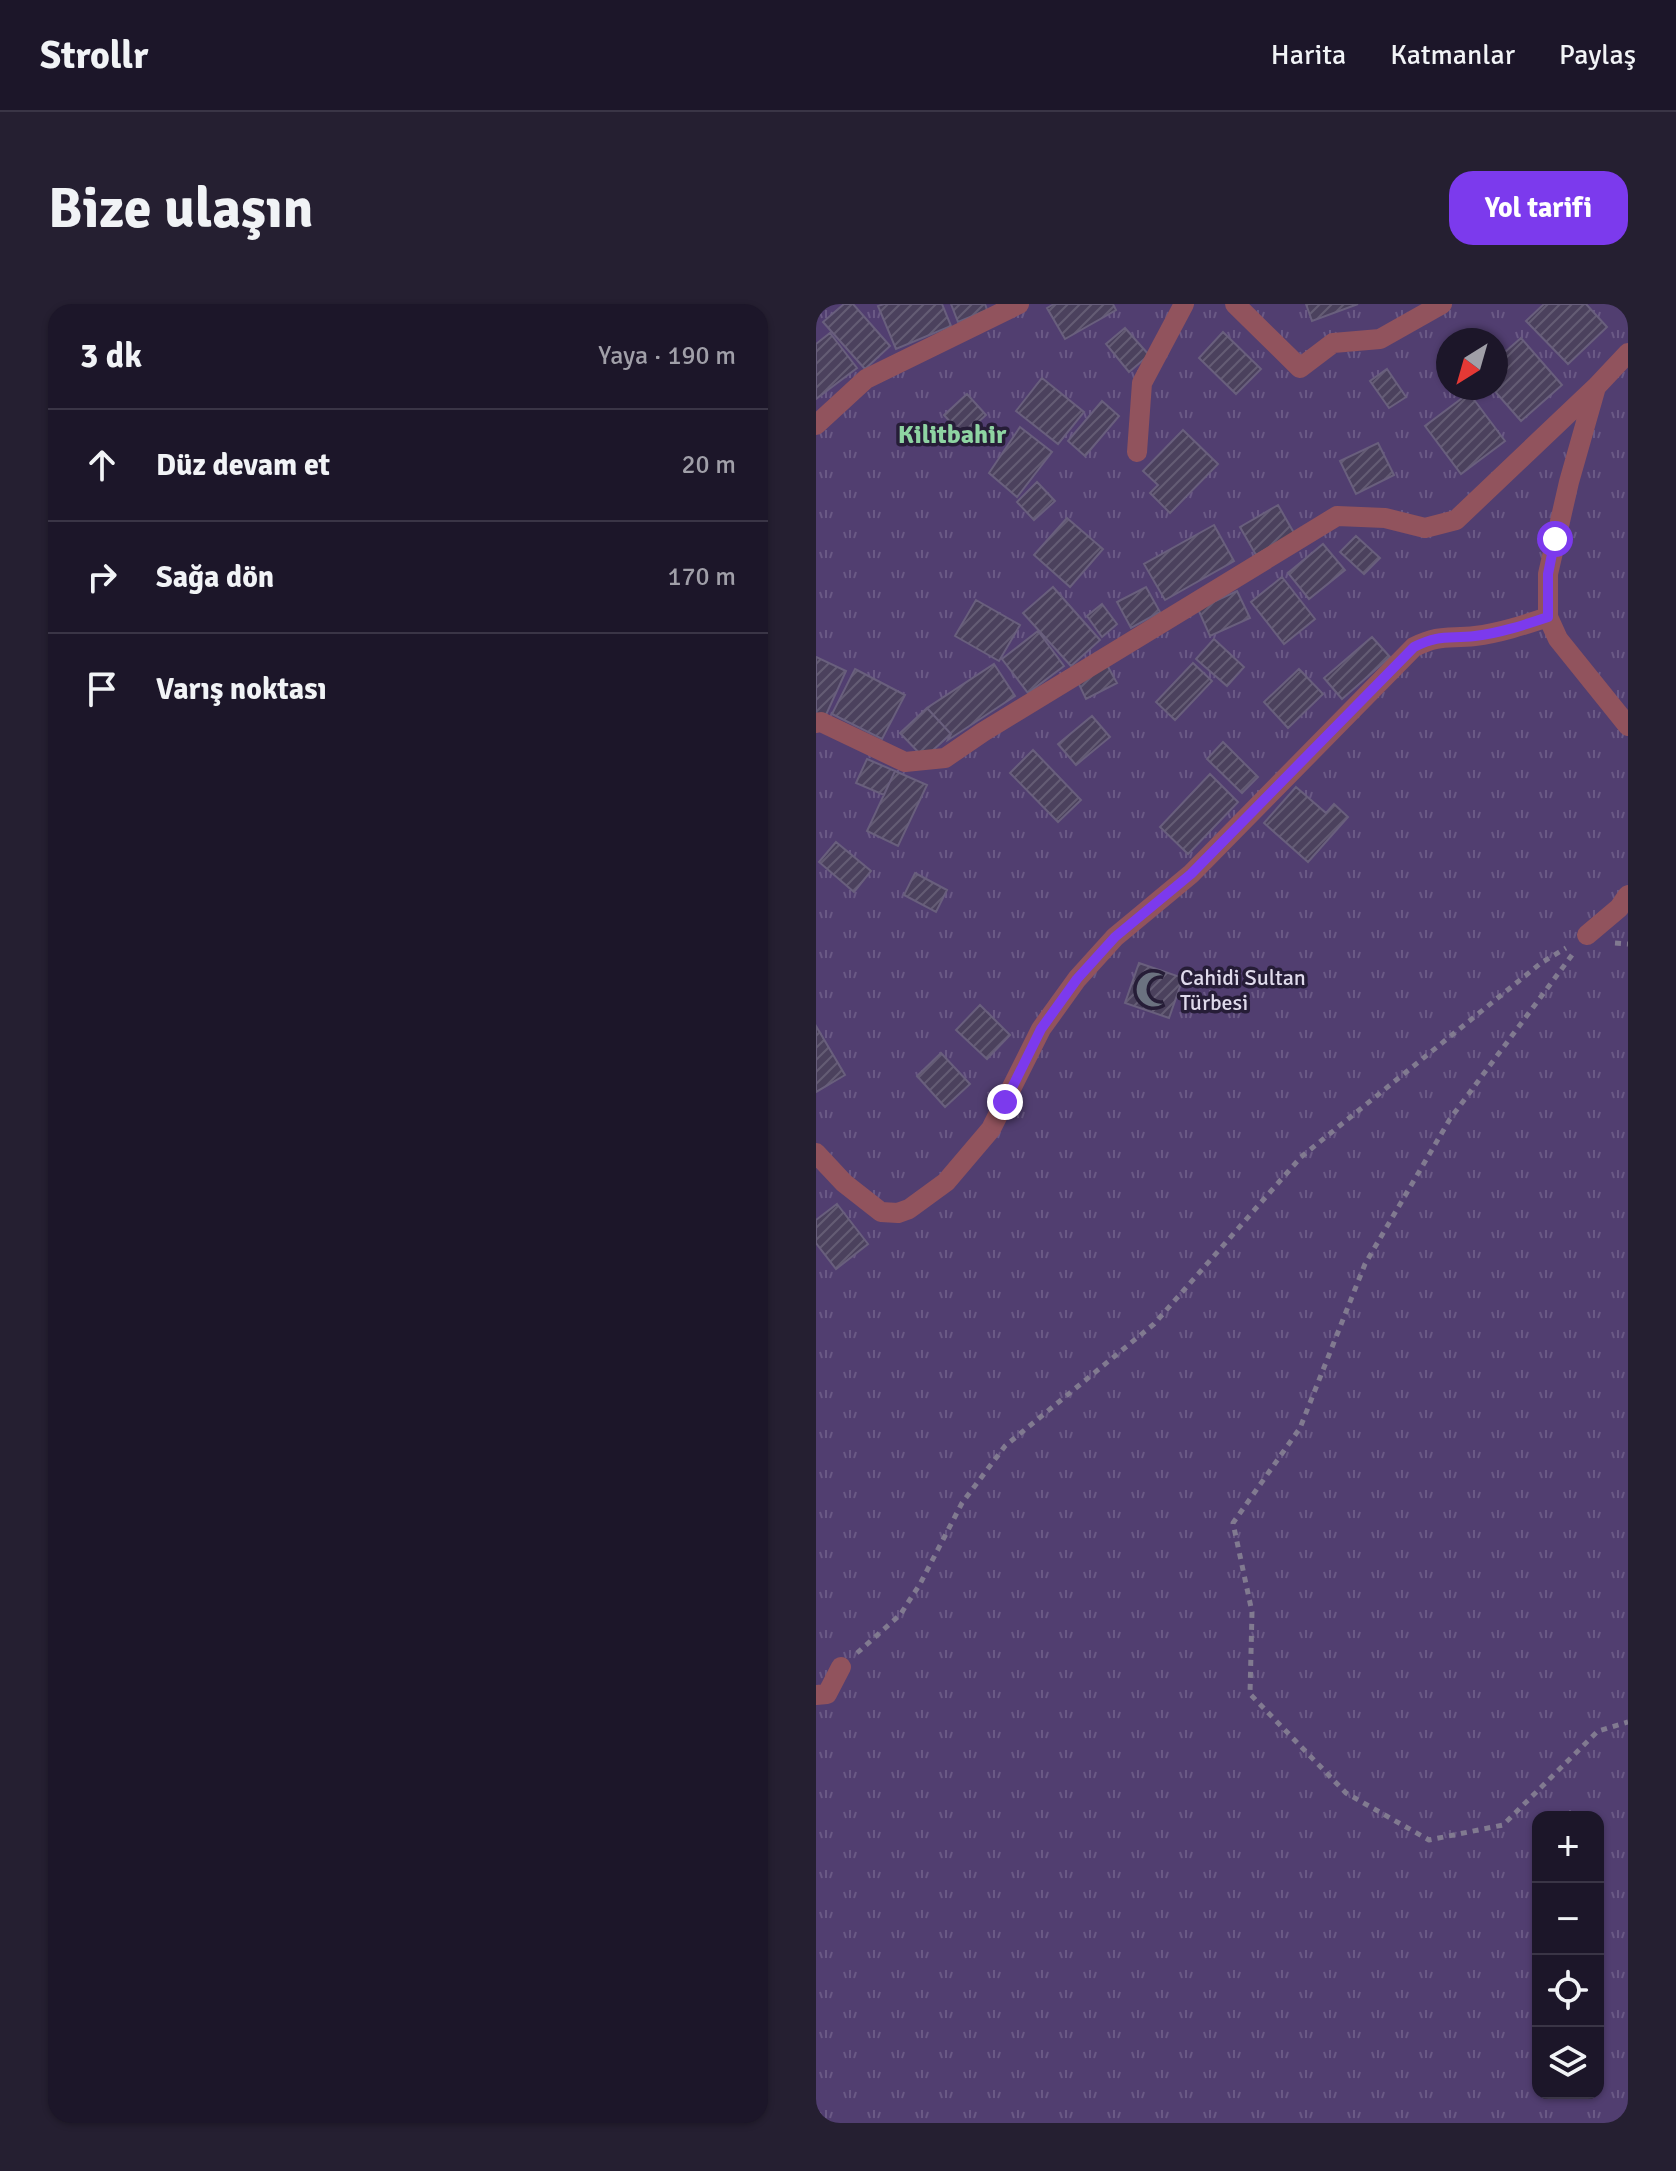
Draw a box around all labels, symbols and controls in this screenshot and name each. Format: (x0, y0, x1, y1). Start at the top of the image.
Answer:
text: Strollr (40, 32, 148, 79)
text: Harita (1271, 38, 1346, 72)
text: Katmanlar (1390, 38, 1515, 72)
text: Paylaş (1559, 38, 1636, 72)
button: Yol tarifi (1449, 171, 1628, 245)
text: Bize ulaşın (48, 174, 313, 243)
north arrow (1436, 328, 1508, 400)
text: 3 dk (80, 335, 142, 377)
text: Yaya · 190 m (598, 340, 736, 372)
district label: Kilitbahir (898, 419, 1007, 451)
icon: ahead (80, 443, 124, 487)
text: Düz devam et (156, 447, 330, 484)
text: 20 m (681, 449, 736, 481)
route start (1537, 521, 1573, 557)
icon: right (80, 555, 124, 599)
text: Sağa dön (156, 559, 274, 596)
text: 170 m (667, 561, 736, 593)
icon: arrive (80, 667, 124, 711)
text: Varış noktası (156, 671, 327, 708)
place label: Cahidi Sultan Türbesi (1180, 964, 1306, 1016)
mosque icon: Cahidi Sultan Türbesi (1135, 971, 1173, 1009)
route end (987, 1084, 1023, 1120)
map controls (1532, 1811, 1604, 2099)
button: + (1532, 1811, 1604, 1883)
button: − (1532, 1883, 1604, 1955)
button: locate (1532, 1955, 1604, 2027)
button: layers (1532, 2027, 1604, 2099)

